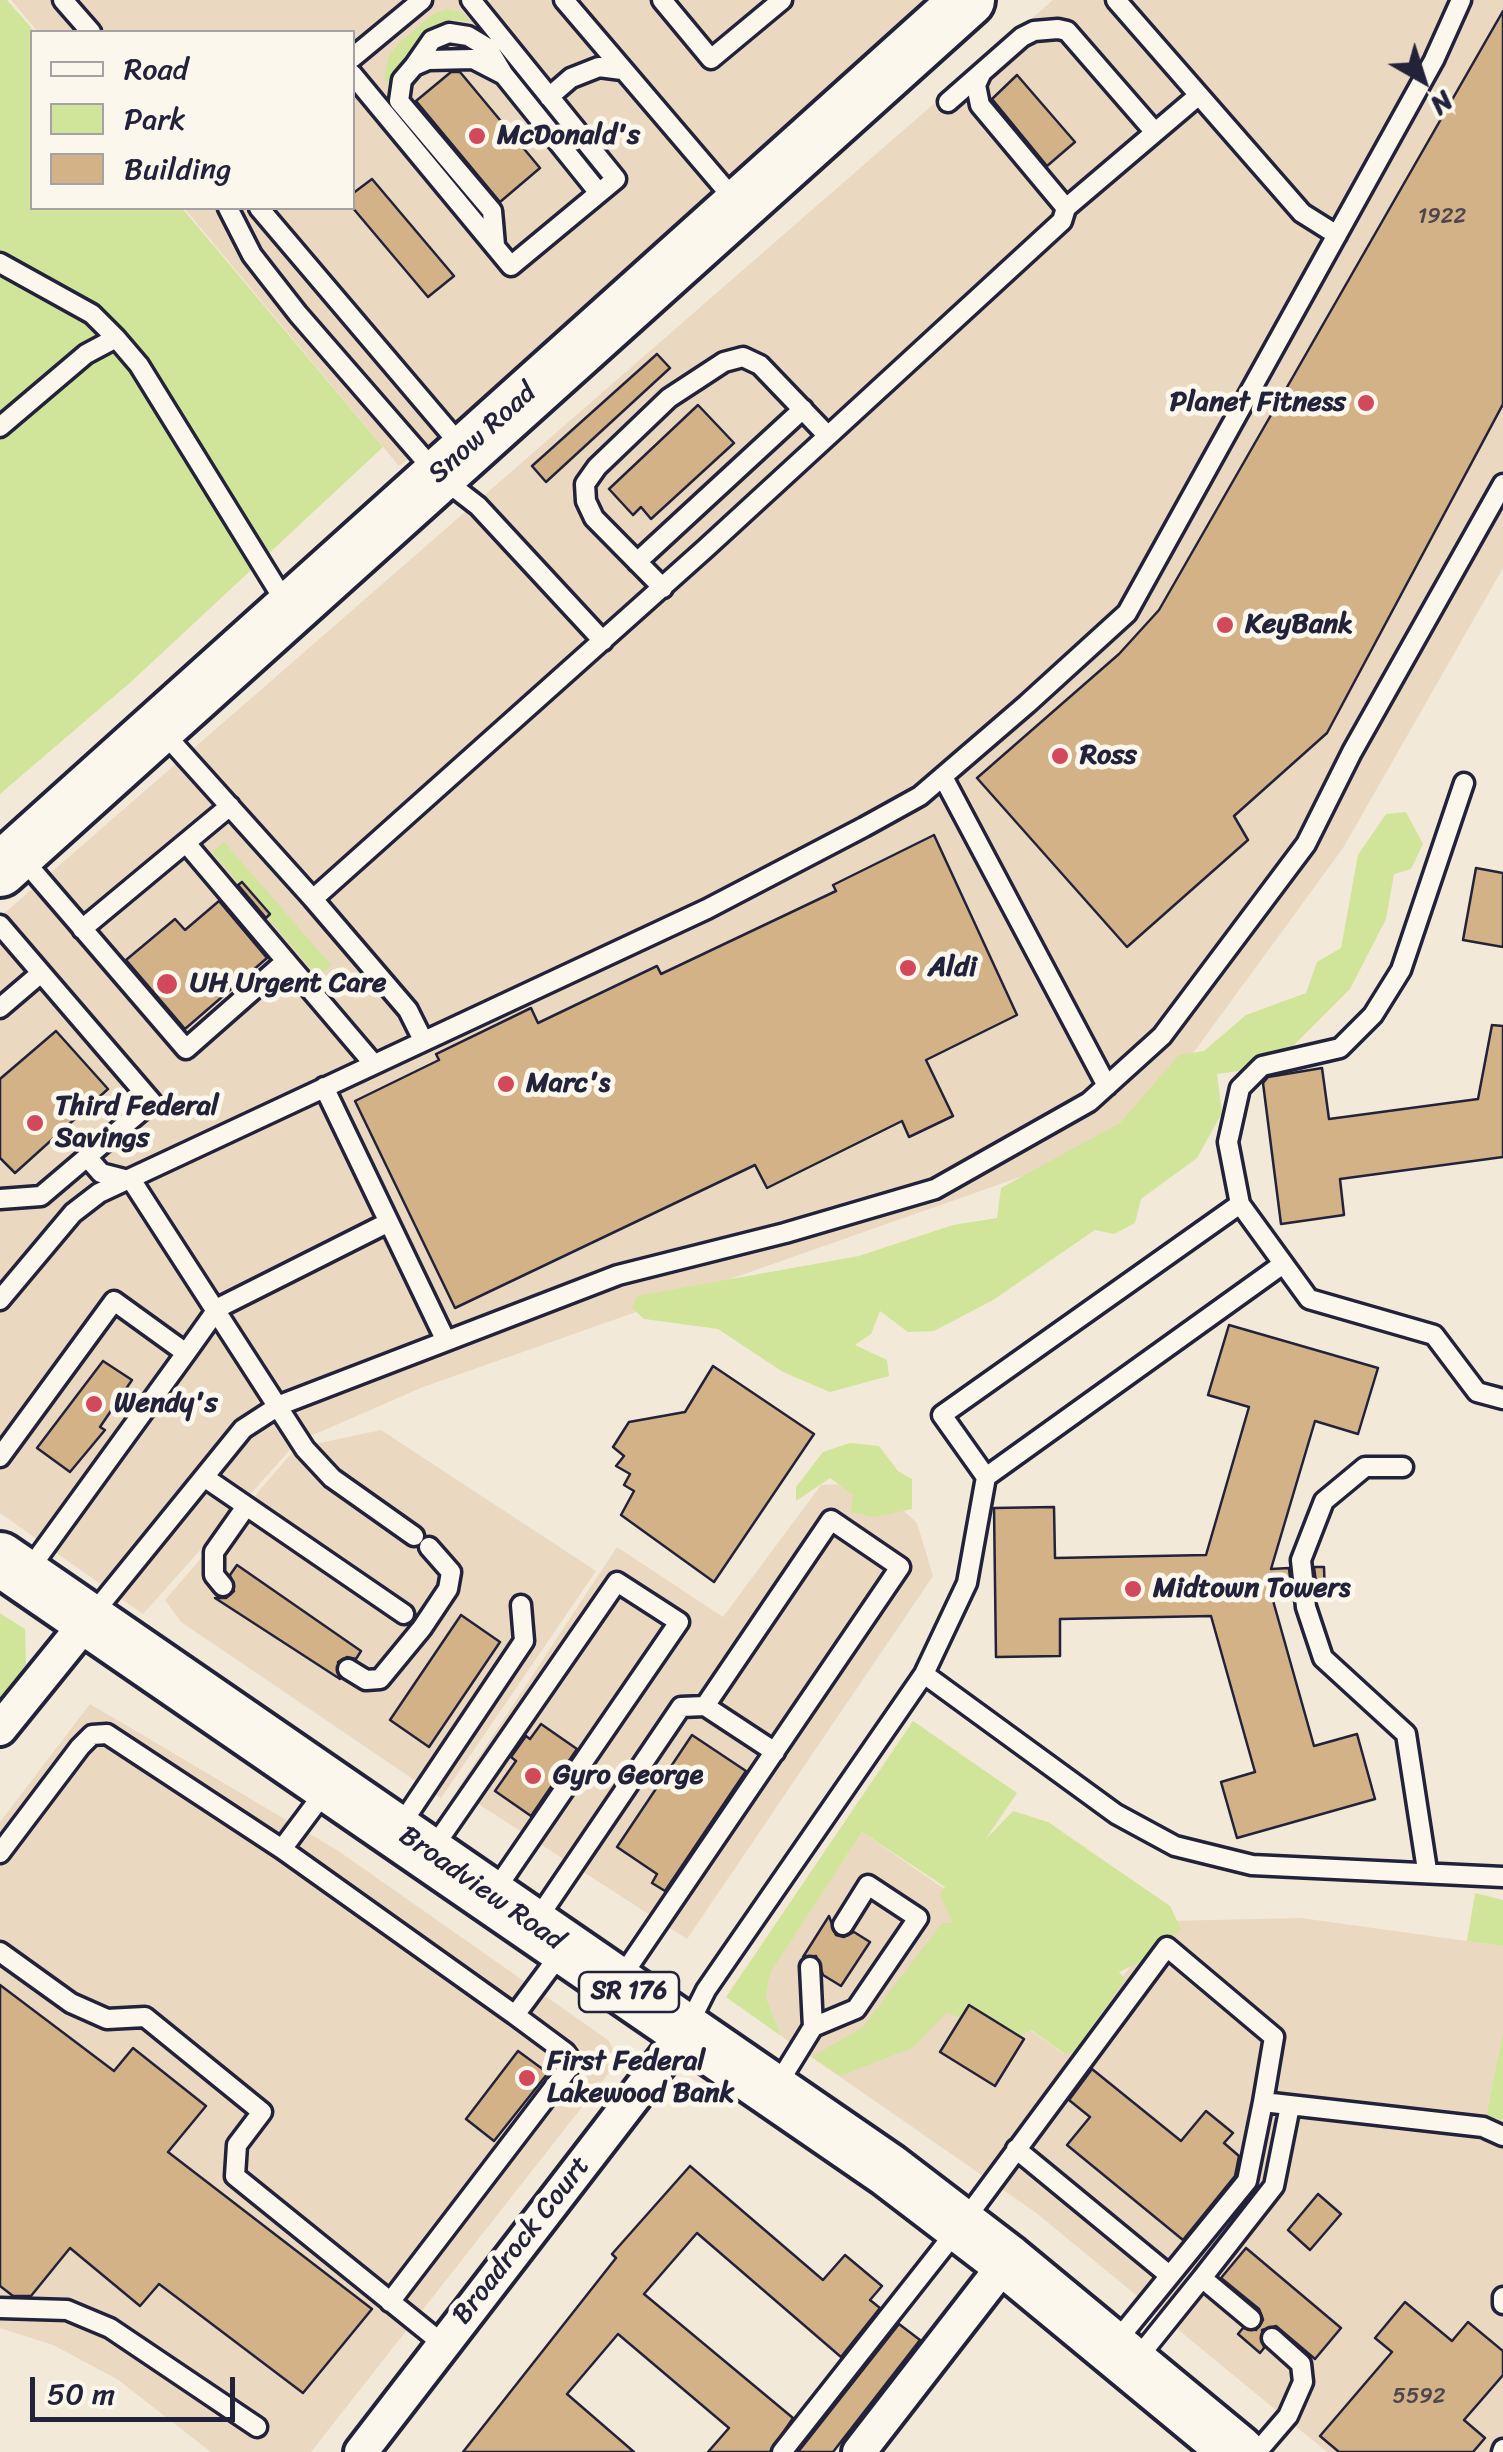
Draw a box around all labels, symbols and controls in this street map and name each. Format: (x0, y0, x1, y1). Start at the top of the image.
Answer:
legend (30, 30, 355, 210)
north arrow (1373, 30, 1473, 130)
text: Road (124, 42, 188, 96)
text: N (1419, 79, 1465, 129)
text: Park (124, 92, 186, 146)
place label: McDonald's (497, 119, 640, 153)
marker: McDonald's (466, 125, 488, 147)
text: Building (124, 142, 231, 196)
house number: 1922 (1418, 204, 1466, 230)
street label: Snow Road (422, 377, 544, 491)
place label: Planet Fitness (1170, 386, 1346, 420)
marker: Planet Fitness (1355, 392, 1377, 414)
place label: KeyBank (1245, 608, 1353, 642)
marker: KeyBank (1214, 614, 1236, 636)
place label: Ross (1080, 739, 1137, 773)
marker: Ross (1049, 745, 1071, 767)
place label: Aldi (928, 951, 977, 985)
marker: Aldi (897, 957, 919, 979)
place label: UH Urgent Care (190, 967, 386, 1001)
marker: UH Urgent Care (154, 971, 180, 997)
place label: Marc's (526, 1067, 610, 1101)
marker: Marc's (495, 1073, 517, 1095)
place label: Third Federal Savings (55, 1090, 219, 1156)
marker: Third Federal Savings (24, 1112, 46, 1134)
place label: Wendy's (114, 1387, 218, 1421)
marker: Wendy's (83, 1393, 105, 1415)
place label: Midtown Towers (1153, 1572, 1350, 1606)
marker: Midtown Towers (1122, 1578, 1144, 1600)
place label: Gyro George (553, 1759, 703, 1793)
marker: Gyro George (522, 1765, 544, 1787)
street label: Broadview Road (392, 1820, 570, 1958)
road number: SR 176 (579, 1972, 679, 2012)
place label: First Federal Lakewood Bank (547, 2045, 734, 2111)
marker: First Federal Lakewood Bank (516, 2067, 538, 2089)
street label: Broadrock Court (446, 2150, 598, 2332)
scale bar (35, 2357, 240, 2419)
text: 50 m (47, 2367, 115, 2421)
house number: 5592 (1392, 2384, 1446, 2410)

